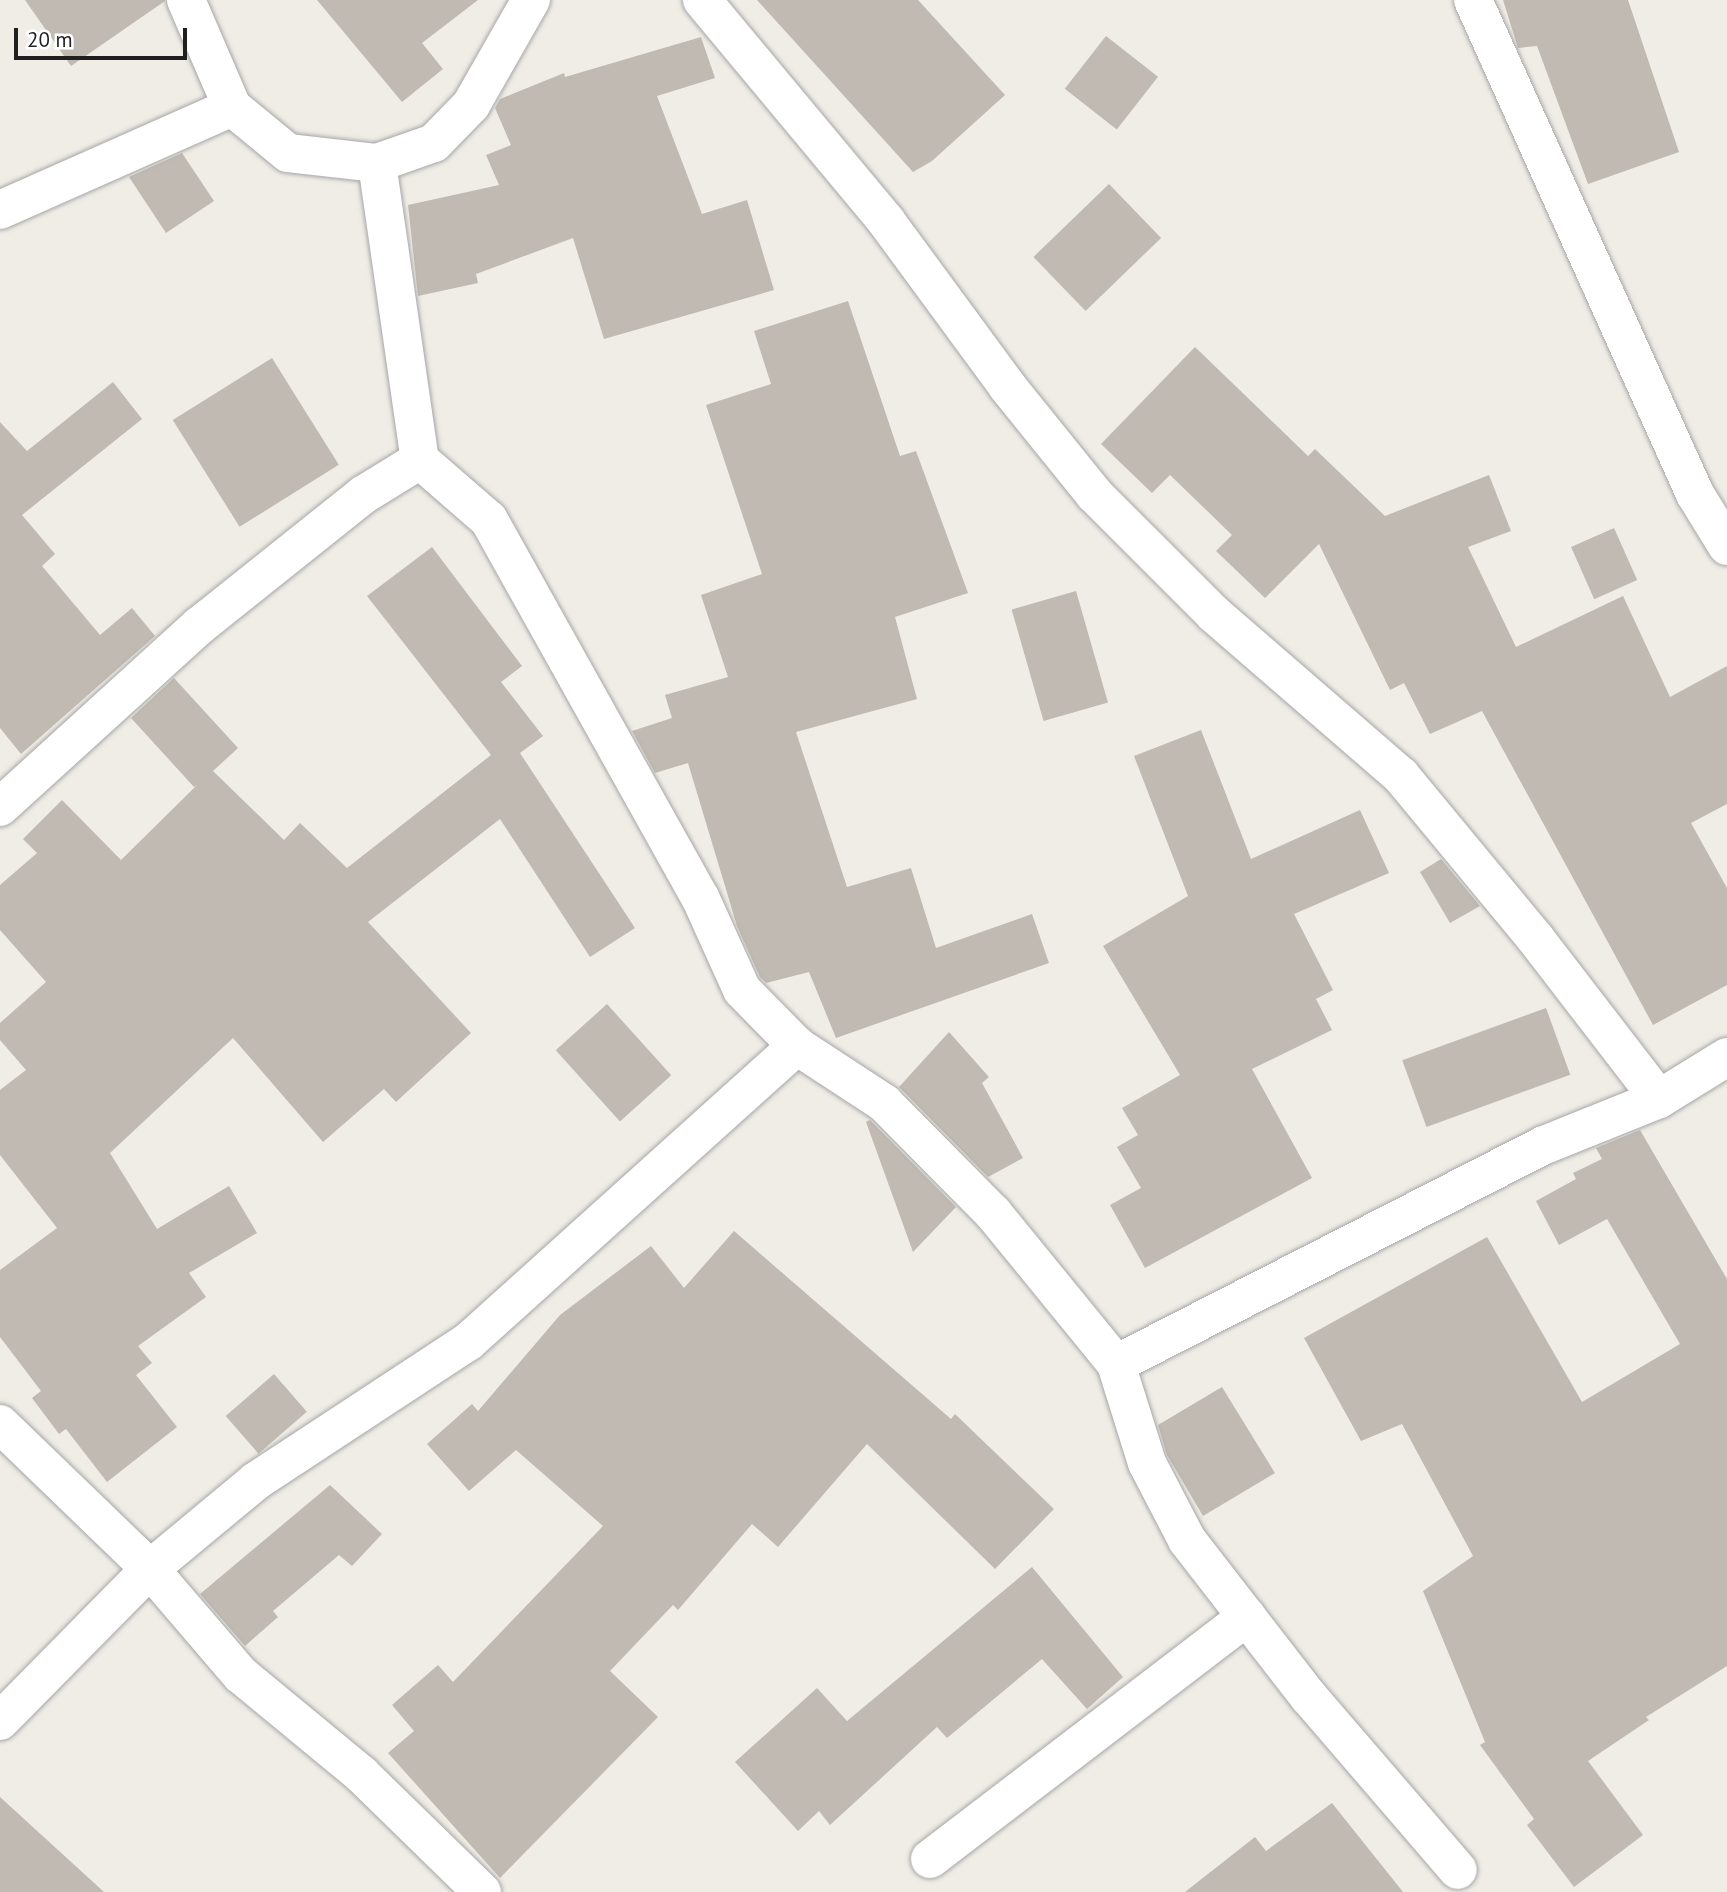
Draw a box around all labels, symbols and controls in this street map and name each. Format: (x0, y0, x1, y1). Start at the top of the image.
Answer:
scale bar (18, 14, 191, 58)
text: 20 m (27, 26, 73, 53)

